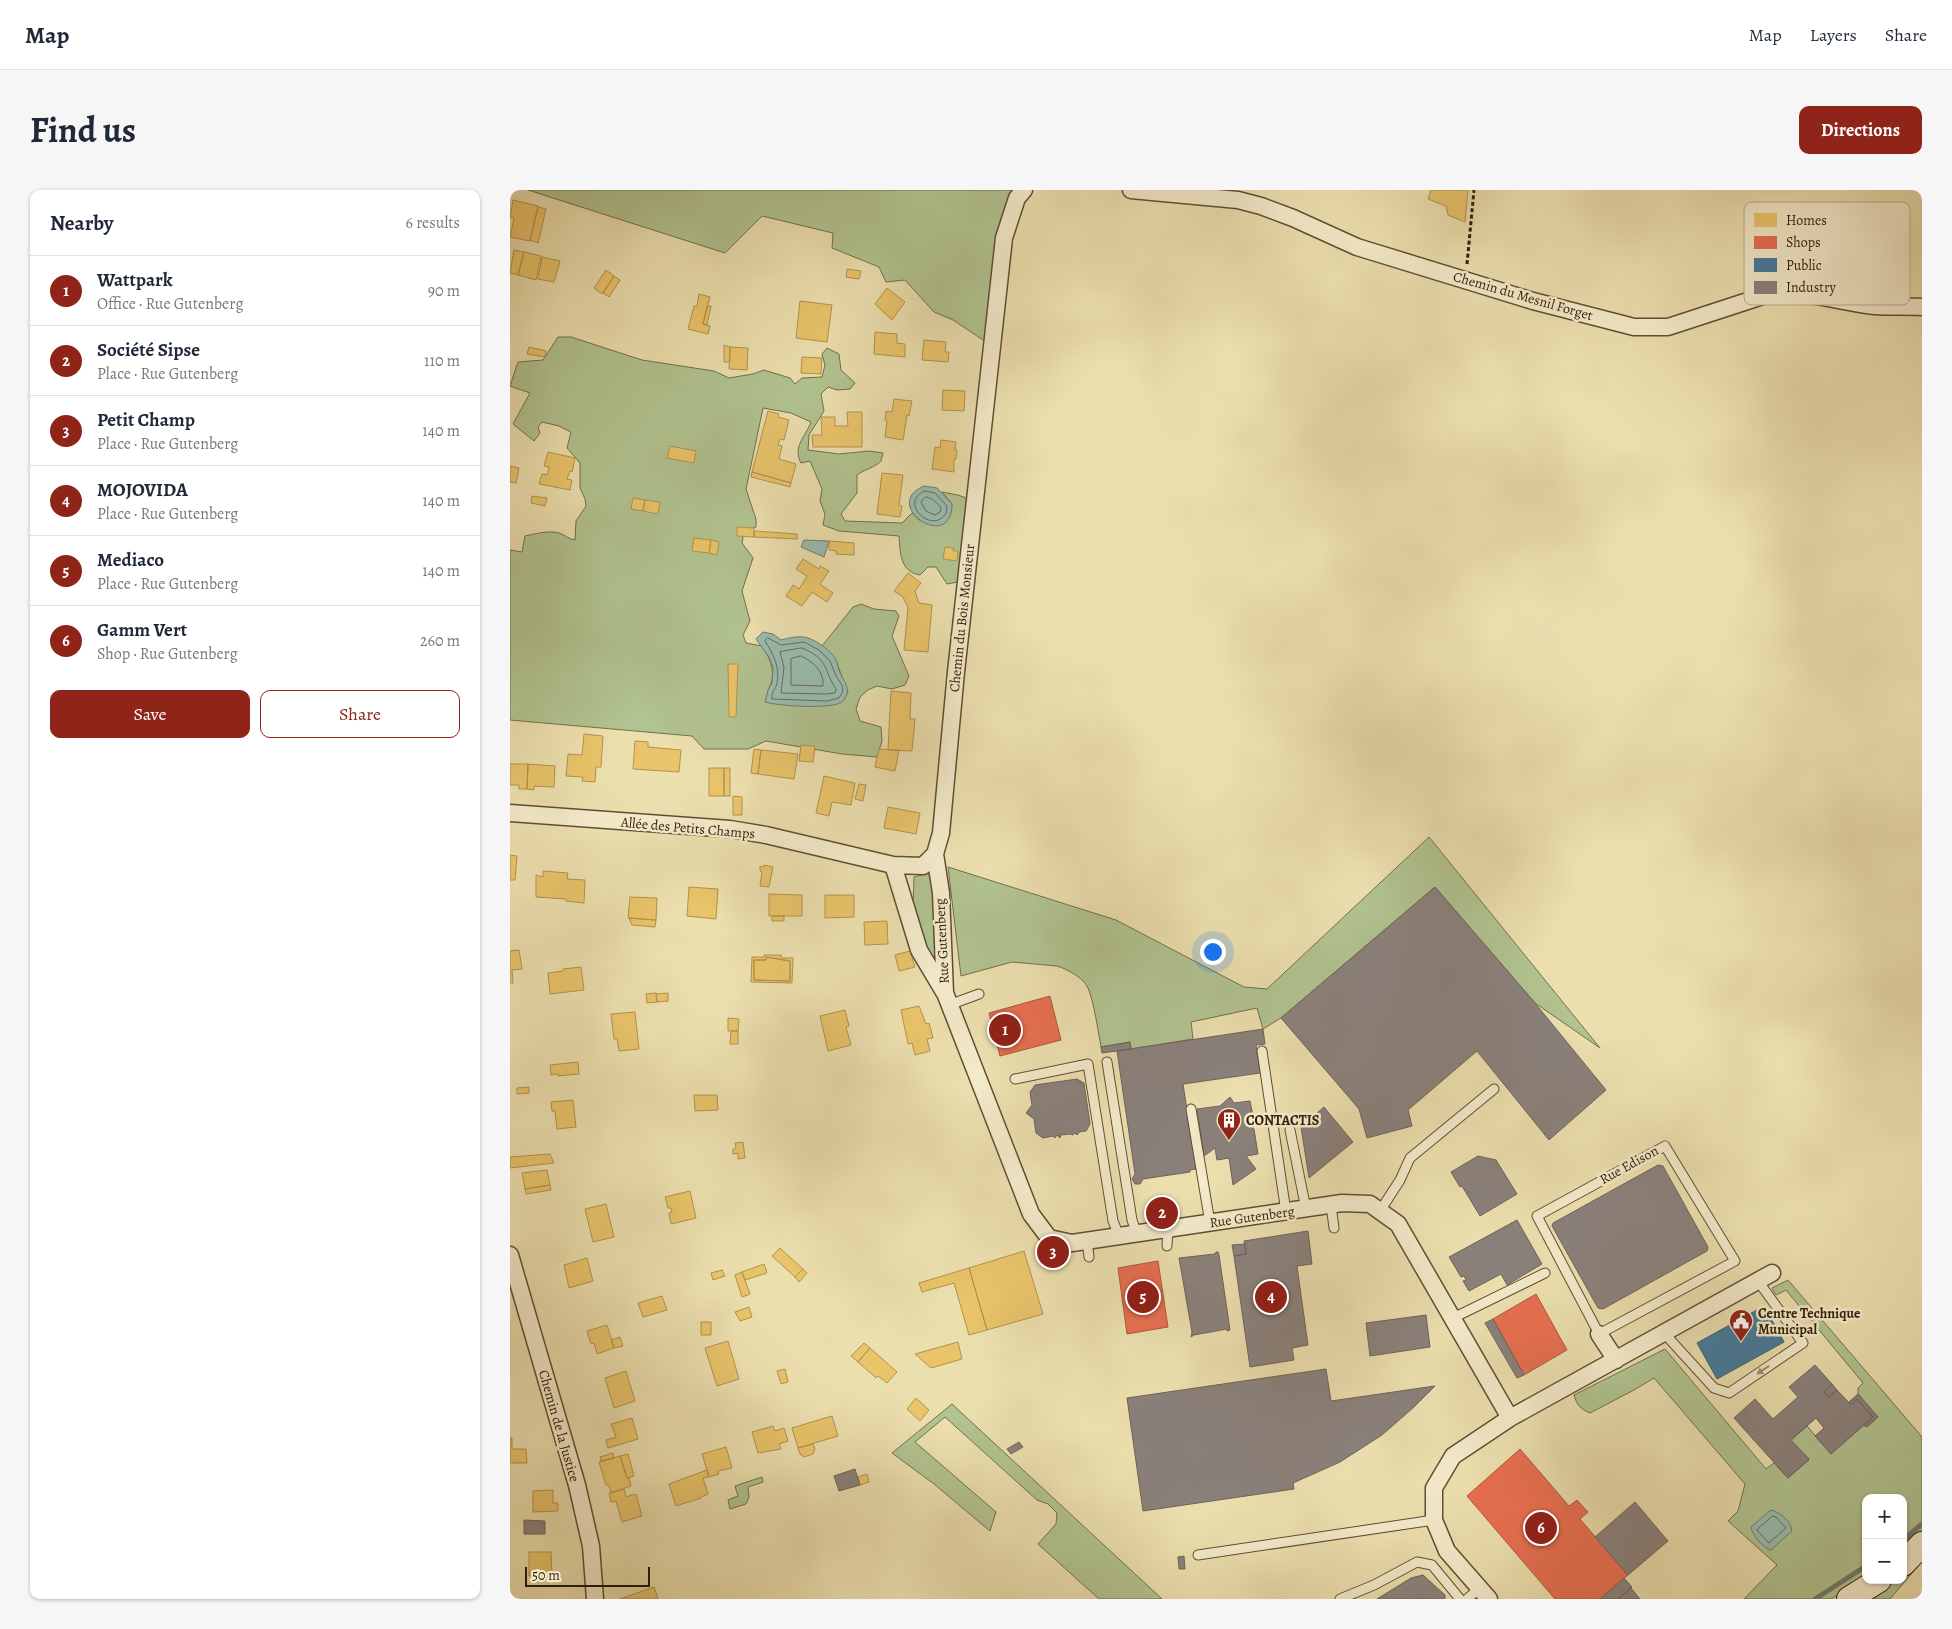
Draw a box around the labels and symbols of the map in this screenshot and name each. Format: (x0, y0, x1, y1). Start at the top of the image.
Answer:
legend (1744, 202, 1910, 305)
text: Homes (1786, 211, 1827, 230)
text: Shops (1786, 233, 1821, 252)
text: Public (1786, 256, 1822, 275)
street label: Chemin du Mesnil Forget (1451, 267, 1595, 325)
text: Industry (1786, 278, 1836, 297)
street label: Chemin du Bois Monsieur (945, 542, 979, 693)
street label: Allée des Petits Champs (619, 813, 756, 843)
street label: Rue Gutenberg (930, 898, 954, 984)
your location (1200, 939, 1226, 965)
pin: 1 (989, 1011, 1021, 1049)
building icon: CONTACTIS (1216, 1107, 1242, 1141)
place label: CONTACTIS (1246, 1111, 1319, 1130)
street label: Rue Edison (1596, 1141, 1662, 1189)
pin: 2 (1146, 1194, 1178, 1232)
street label: Rue Gutenberg (1208, 1202, 1296, 1232)
pin: 3 (1037, 1233, 1069, 1271)
pin: 5 (1127, 1278, 1159, 1316)
pin: 4 (1255, 1278, 1287, 1316)
place label: Centre Technique Municipal (1758, 1304, 1861, 1339)
public building icon: Centre Technique Municipal (1728, 1308, 1754, 1342)
one-way arrow (1756, 1366, 1770, 1375)
street label: Chemin de la Justice (534, 1368, 584, 1484)
pin: 6 (1525, 1509, 1557, 1547)
scale bar (525, 1564, 650, 1587)

